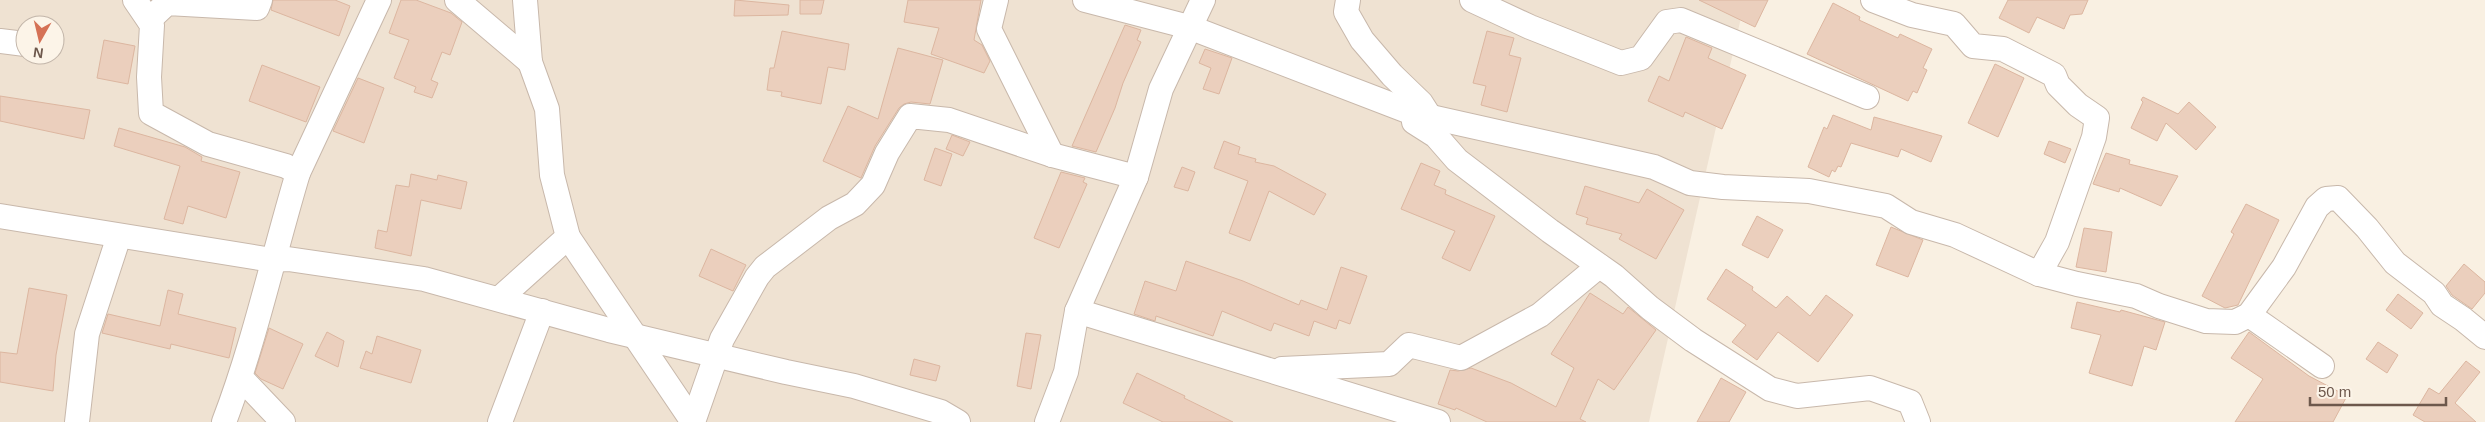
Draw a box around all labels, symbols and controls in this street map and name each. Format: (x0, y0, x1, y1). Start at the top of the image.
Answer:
north arrow (15, 15, 65, 65)
text: N (32, 44, 44, 62)
scale bar (2310, 374, 2446, 406)
text: 50 m (2318, 383, 2351, 400)

